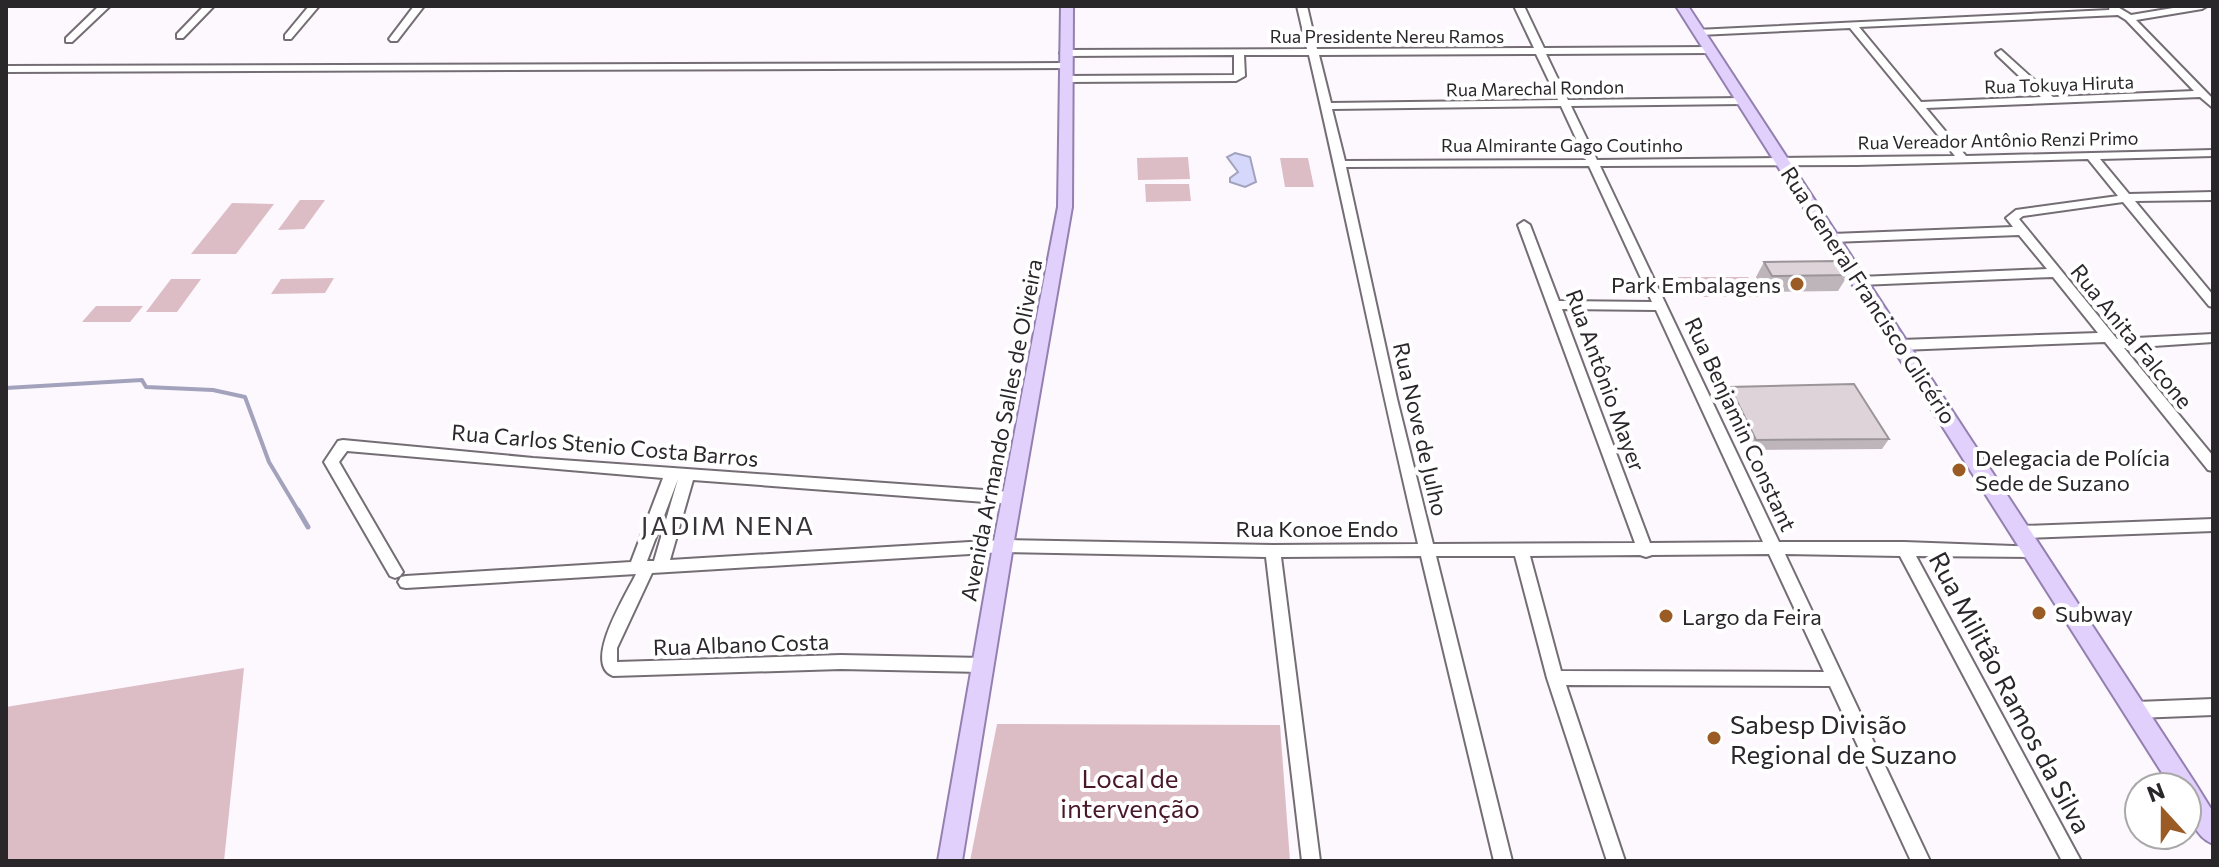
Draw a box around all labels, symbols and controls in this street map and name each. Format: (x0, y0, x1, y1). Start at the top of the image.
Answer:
street label: Rua Presidente Nereu Ramos (1270, 25, 1504, 47)
street label: Rua Tokuya Hiruta (1984, 70, 2134, 98)
street label: Rua Marechal Rondon (1446, 75, 1624, 101)
street label: Rua Vereador Antônio Renzi Primo (1857, 127, 2139, 153)
street label: Rua Almirante Gago Coutinho (1441, 134, 1683, 156)
street label: Rua General Francisco Glicério (1776, 161, 1962, 429)
street label: Avenida Armando Salles de Oliveira (955, 256, 1047, 604)
street label: Rua Anita Falcone (2065, 258, 2199, 414)
place label: Park Embalagens (1611, 271, 1781, 298)
marker: Park Embalagens (1788, 275, 1806, 293)
street label: Rua Antônio Mayer (1561, 285, 1652, 475)
street label: Rua Benjamin Constant (1680, 313, 1802, 535)
street label: Rua Nove de Julho (1388, 340, 1454, 518)
street label: Rua Carlos Stenio Costa Barros (450, 418, 760, 472)
place label: Delegacia de Polícia Sede de Suzano (1975, 444, 2170, 496)
marker: Delegacia de Polícia Sede de Suzano (1950, 461, 1968, 479)
district label: JADIM NENA (641, 509, 815, 540)
street label: Rua Konoe Endo (1236, 515, 1398, 542)
street label: Rua Militão Ramos da Silva (1924, 546, 2098, 838)
place label: Subway (2055, 600, 2133, 627)
place label: Largo da Feira (1682, 603, 1822, 630)
marker: Subway (2030, 604, 2048, 622)
marker: Largo da Feira (1657, 607, 1675, 625)
street label: Rua Albano Costa (652, 627, 830, 661)
place label: Sabesp Divisão Regional de Suzano (1730, 708, 1957, 769)
marker: Sabesp Divisão Regional de Suzano (1705, 729, 1723, 747)
park label: Local de intervenção (1060, 762, 1200, 823)
north arrow (2123, 771, 2203, 851)
text: N (2143, 776, 2168, 807)

